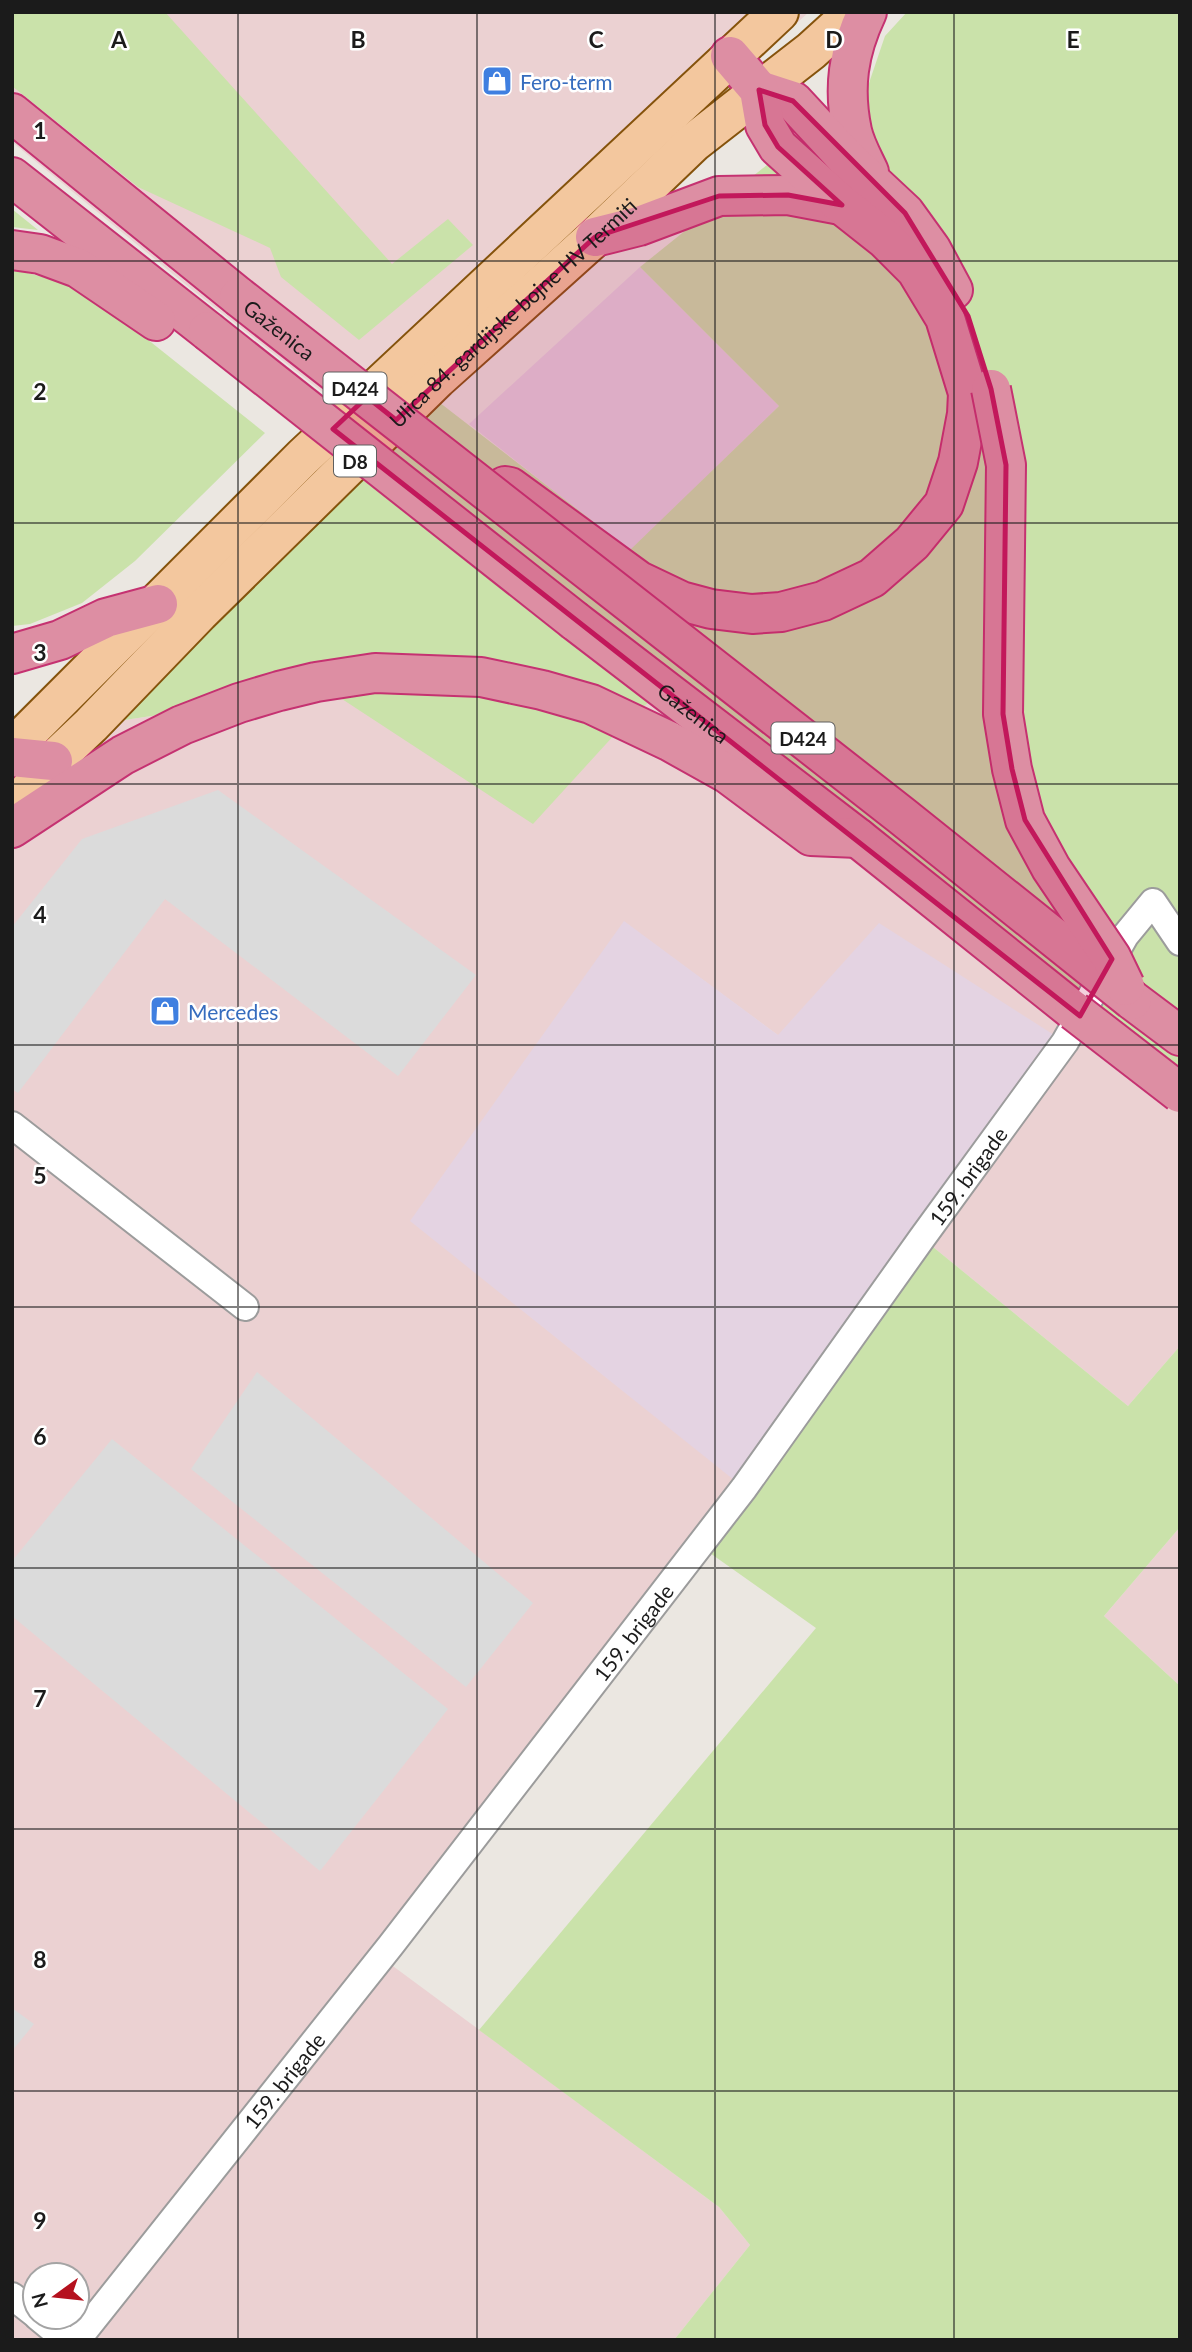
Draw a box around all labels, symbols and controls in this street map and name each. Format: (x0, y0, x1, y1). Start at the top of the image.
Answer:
text: A (110, 25, 128, 53)
text: B (350, 25, 366, 53)
text: C (588, 25, 604, 53)
text: D (825, 25, 843, 53)
text: E (1066, 25, 1080, 53)
shop icon: Fero-term (480, 64, 514, 98)
place label: Fero-term (520, 69, 612, 94)
text: 1 (33, 116, 47, 144)
street label: Ulica 84. gardijske bojne HV Termiti (383, 192, 641, 432)
street label: Gaženica (239, 294, 320, 365)
road number: D424 (324, 372, 386, 404)
text: 2 (33, 377, 47, 405)
road number: D8 (334, 446, 376, 476)
text: 3 (33, 638, 47, 666)
street label: Gaženica (653, 677, 735, 748)
road number: D424 (772, 722, 834, 754)
text: 4 (33, 900, 47, 928)
shop icon: Mercedes (148, 994, 182, 1028)
place label: Mercedes (188, 999, 278, 1024)
street label: 159. brigade (923, 1122, 1012, 1230)
text: 5 (33, 1161, 47, 1189)
text: 6 (33, 1422, 47, 1450)
street label: 159. brigade (587, 1579, 678, 1685)
text: 7 (33, 1684, 47, 1712)
text: 8 (33, 1945, 47, 1973)
street label: 159. brigade (238, 2027, 329, 2133)
text: 9 (33, 2206, 47, 2234)
north arrow (21, 2261, 91, 2331)
text: N (26, 2290, 52, 2311)

